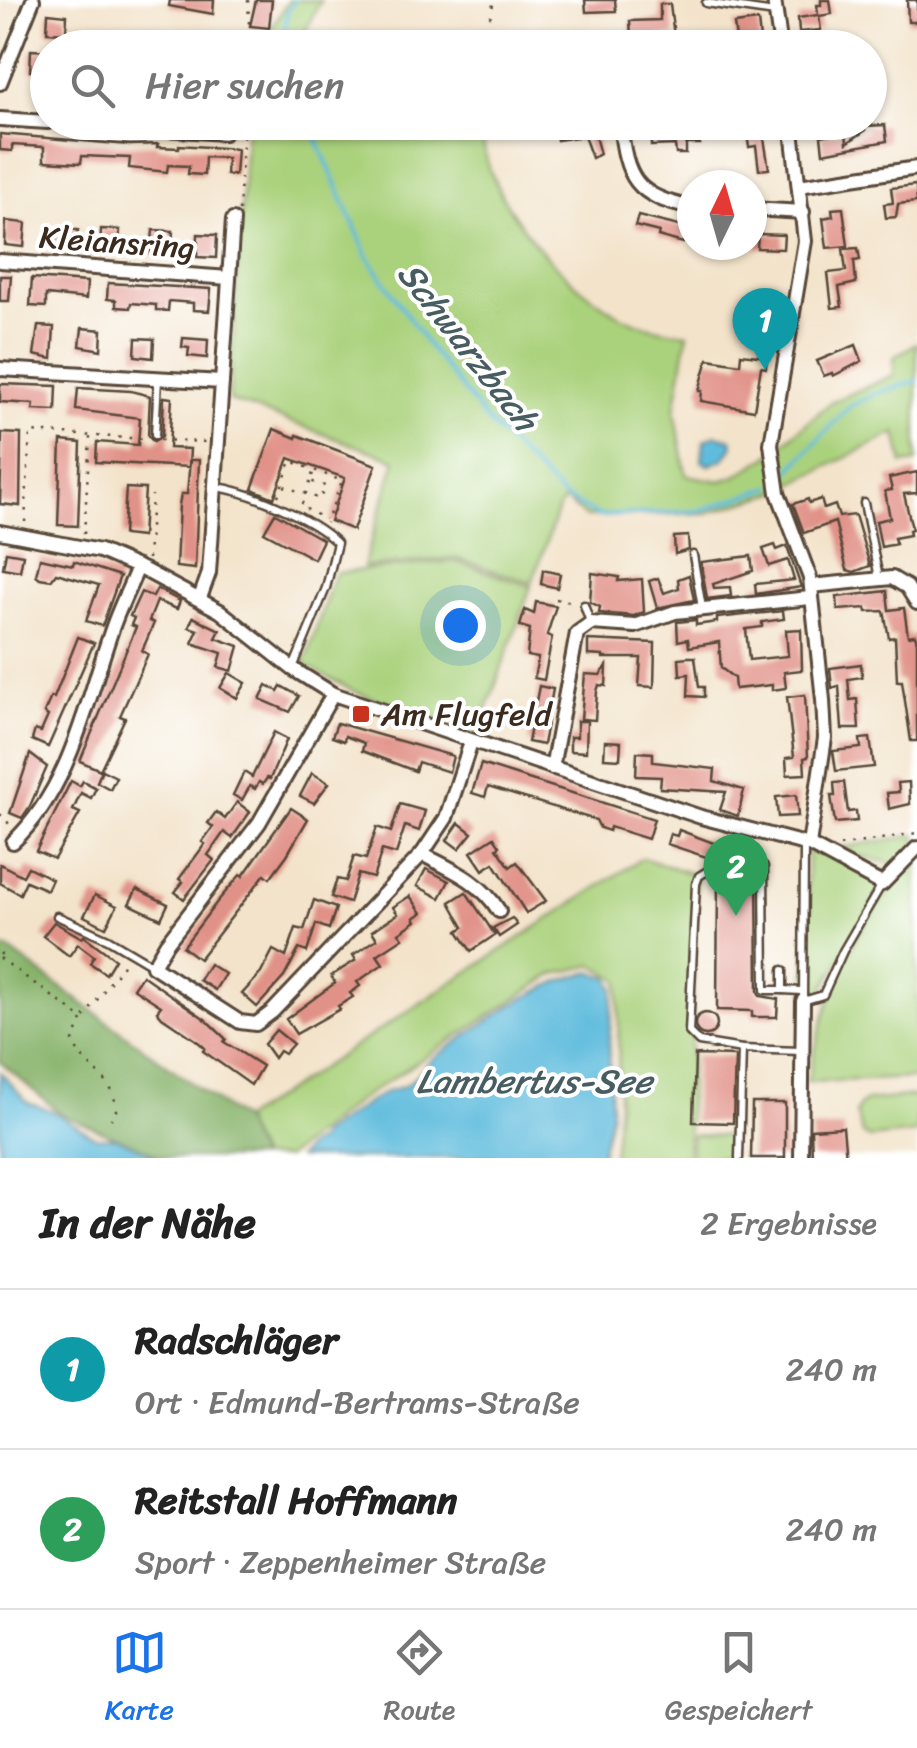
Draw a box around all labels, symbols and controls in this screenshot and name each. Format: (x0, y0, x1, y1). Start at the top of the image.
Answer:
search box (30, 30, 887, 140)
text: Hier suchen (145, 52, 344, 119)
icon: search (65, 58, 120, 113)
north arrow (677, 170, 767, 260)
street label: Kleiansring (37, 209, 197, 276)
water label: Schwarzbach (381, 247, 557, 448)
pin: 1 (732, 288, 798, 370)
your location (435, 600, 486, 651)
place label: Am Flugfeld (380, 686, 554, 743)
marker: Am Flugfeld (350, 703, 372, 725)
pin: 2 (704, 834, 768, 916)
water label: Lambertus-See (416, 1050, 655, 1112)
text: In der Nähe (40, 1186, 256, 1260)
text: 2 Ergebnisse (700, 1195, 877, 1252)
text: Radschläger (135, 1307, 338, 1374)
text: 1 (66, 1341, 79, 1398)
text: 240 m (785, 1341, 877, 1398)
text: Ort · Edmund-Bertrams-Straße (135, 1374, 580, 1431)
text: Reitstall Hoffmann (135, 1467, 457, 1534)
text: 2 (63, 1501, 82, 1558)
text: 240 m (785, 1501, 877, 1558)
text: Sport · Zeppenheimer Straße (135, 1534, 546, 1591)
tab: Karte (105, 1625, 174, 1734)
tab: Route (383, 1625, 455, 1734)
tab: Gespeichert (665, 1625, 812, 1734)

